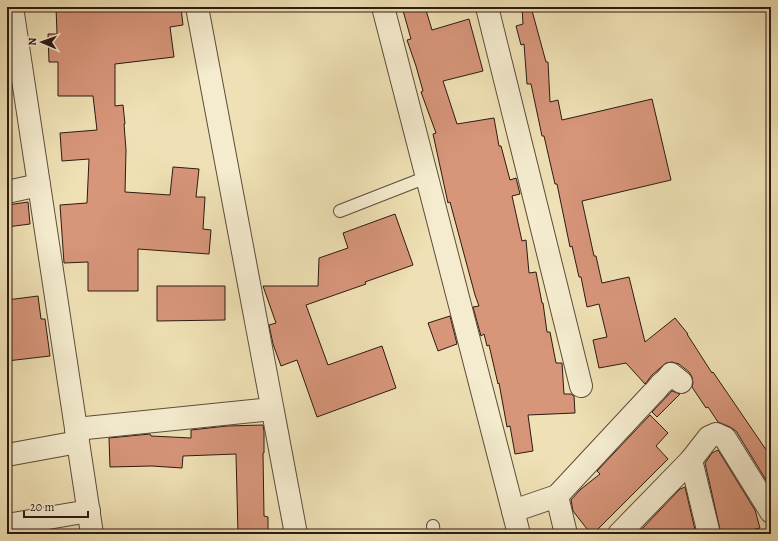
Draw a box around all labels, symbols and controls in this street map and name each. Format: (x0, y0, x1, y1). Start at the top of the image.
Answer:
north arrow (22, 22, 62, 62)
text: N (25, 37, 40, 46)
scale bar (24, 493, 88, 519)
text: 20 m (30, 499, 54, 515)

